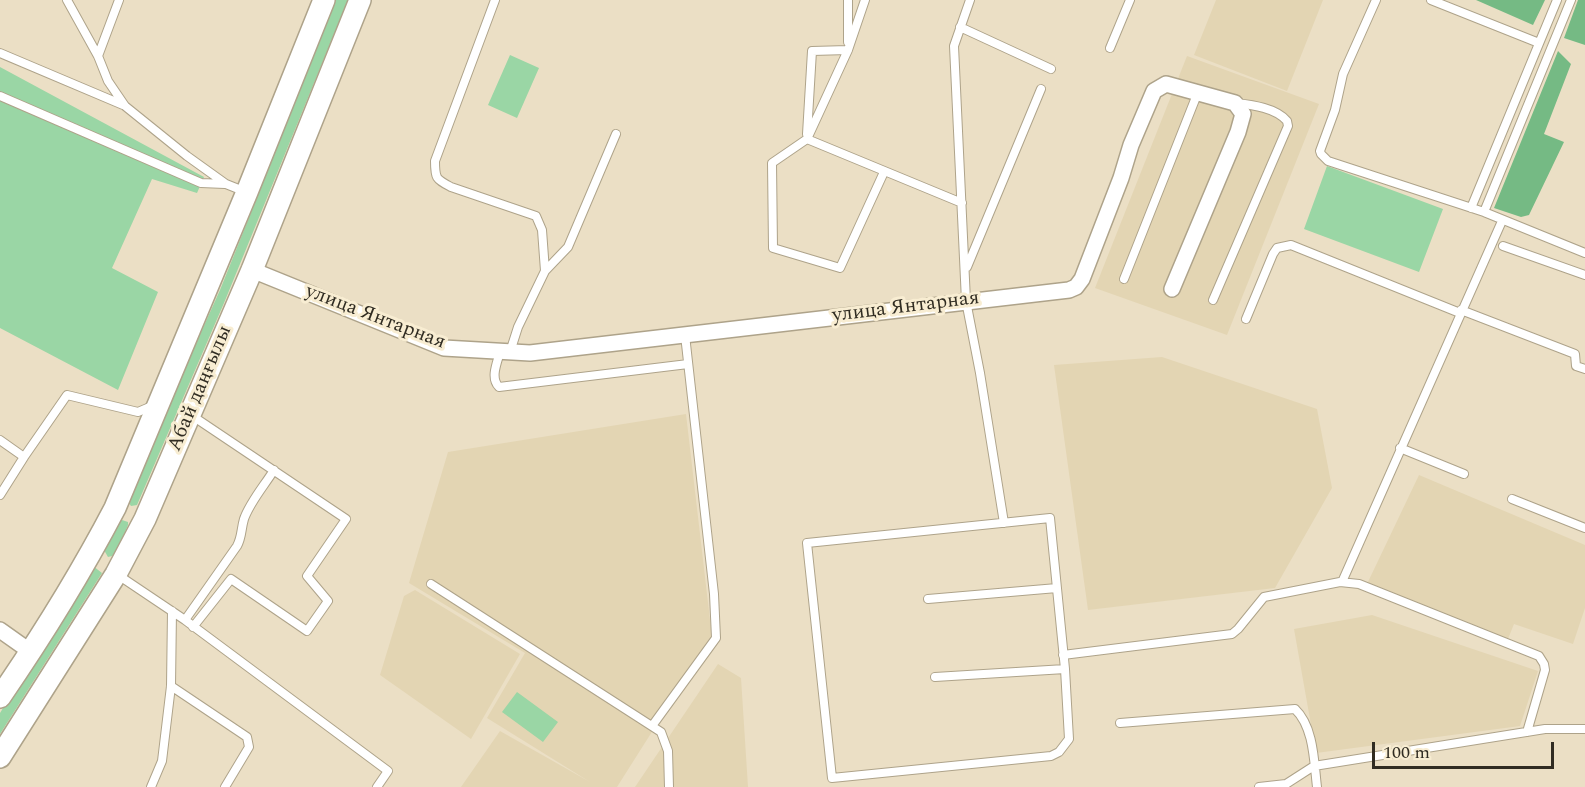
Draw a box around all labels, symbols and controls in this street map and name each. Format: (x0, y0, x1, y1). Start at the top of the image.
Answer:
street label: улица Янтарная (302, 280, 448, 356)
street label: улица Янтарная (831, 287, 981, 329)
street label: Абай даңғылы (164, 323, 238, 455)
scale bar (1375, 730, 1556, 768)
text: 100 m (1383, 739, 1430, 766)

